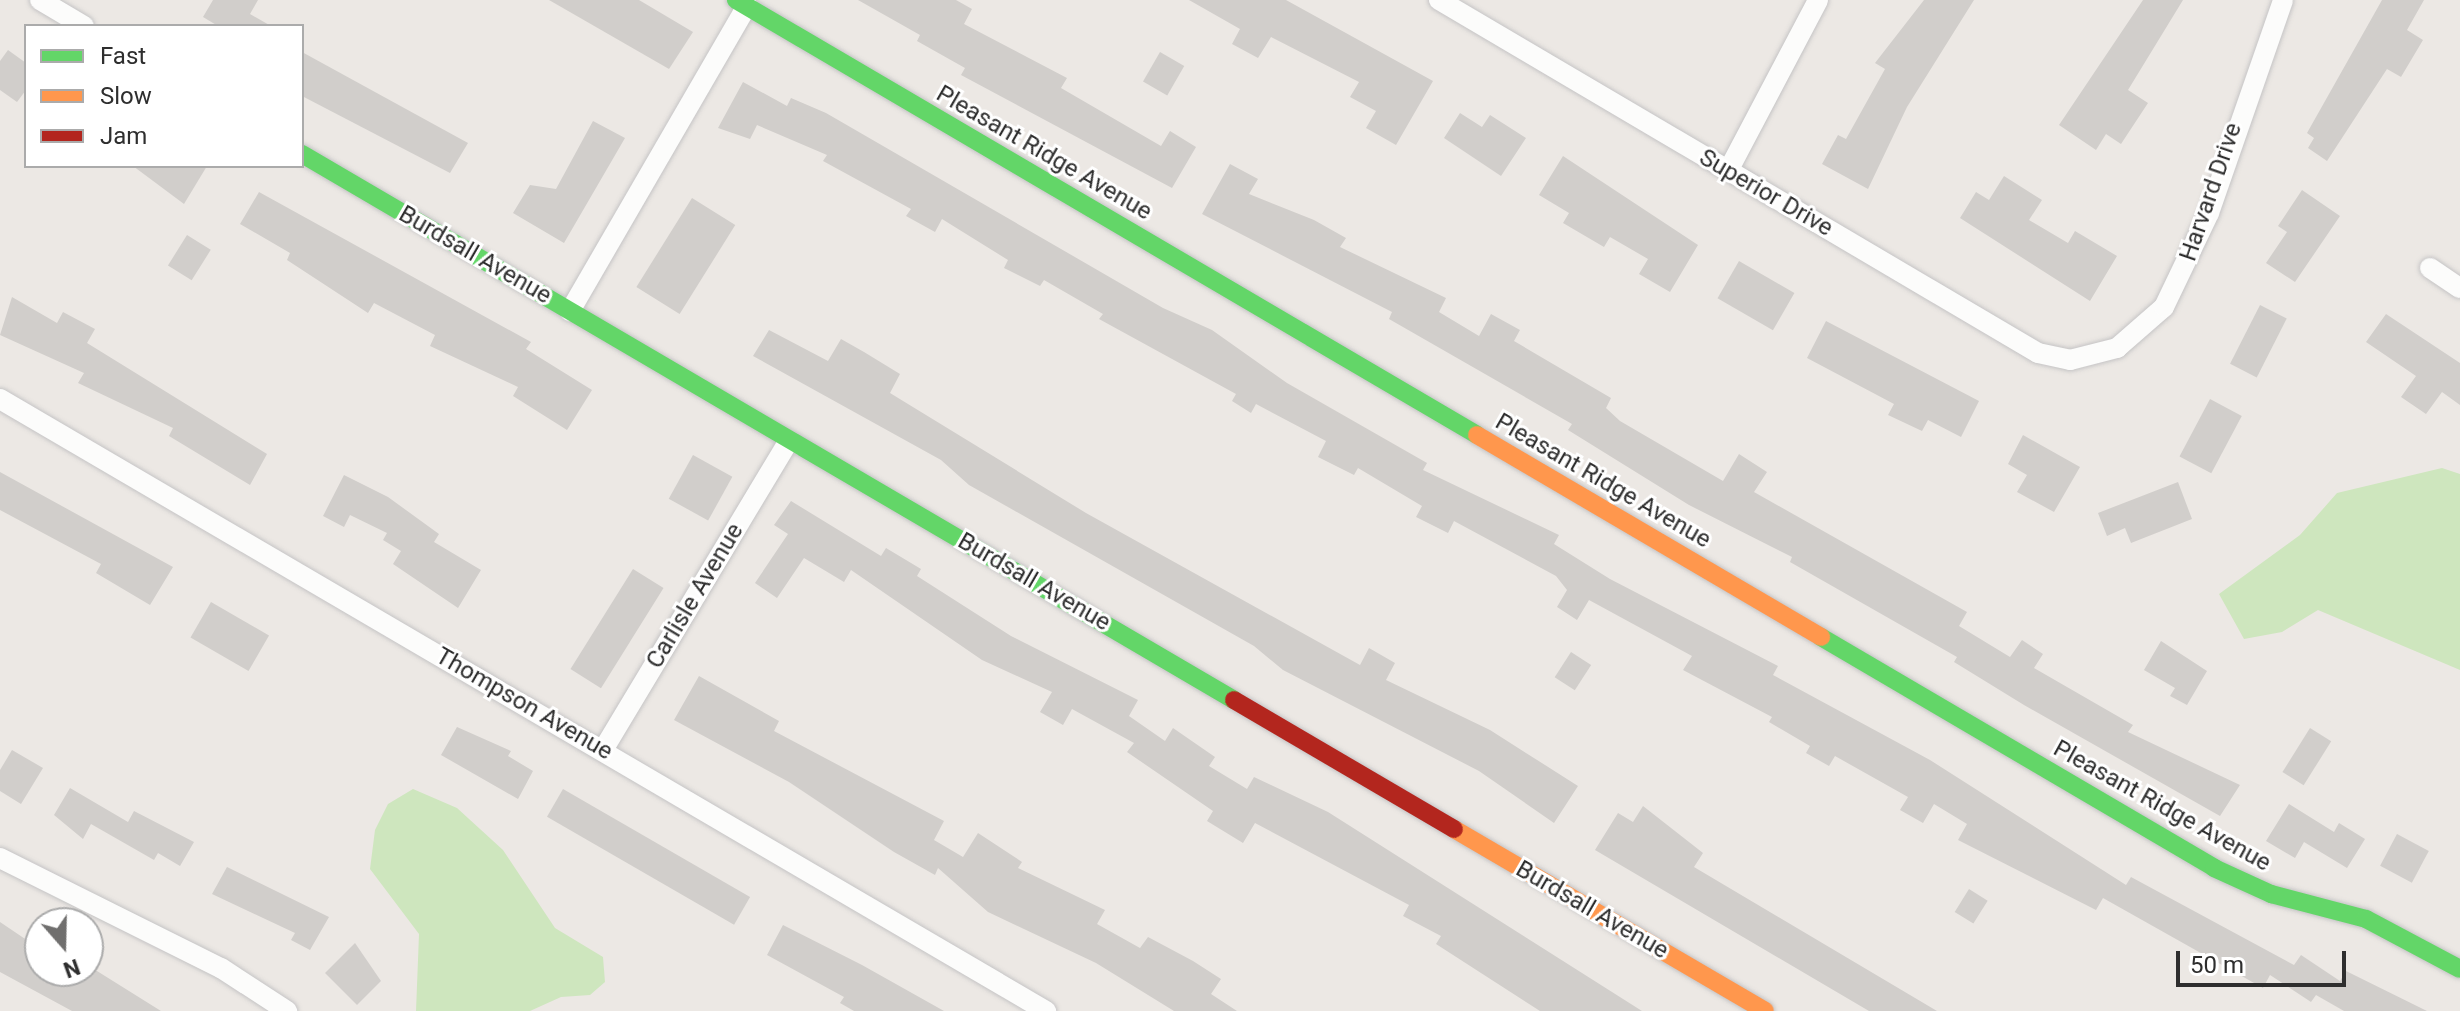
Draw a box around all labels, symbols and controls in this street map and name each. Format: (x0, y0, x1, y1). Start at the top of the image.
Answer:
legend (24, 24, 304, 168)
text: Fast (100, 42, 146, 70)
street label: Pleasant Ridge Avenue (931, 80, 1157, 226)
text: Slow (100, 82, 152, 110)
street label: Harvard Drive (2174, 119, 2248, 265)
text: Jam (100, 122, 147, 150)
street label: Superior Drive (1694, 143, 1838, 243)
street label: Burdsall Avenue (394, 200, 556, 310)
street label: Pleasant Ridge Avenue (1490, 408, 1716, 554)
street label: Carlisle Avenue (640, 518, 750, 674)
street label: Burdsall Avenue (953, 527, 1115, 637)
street label: Thompson Avenue (430, 642, 618, 766)
street label: Pleasant Ridge Avenue (2048, 734, 2276, 878)
street label: Burdsall Avenue (1511, 855, 1673, 965)
north arrow (24, 907, 104, 987)
scale bar (2180, 935, 2350, 985)
text: 50 m (2190, 951, 2244, 979)
text: N (60, 954, 83, 983)

